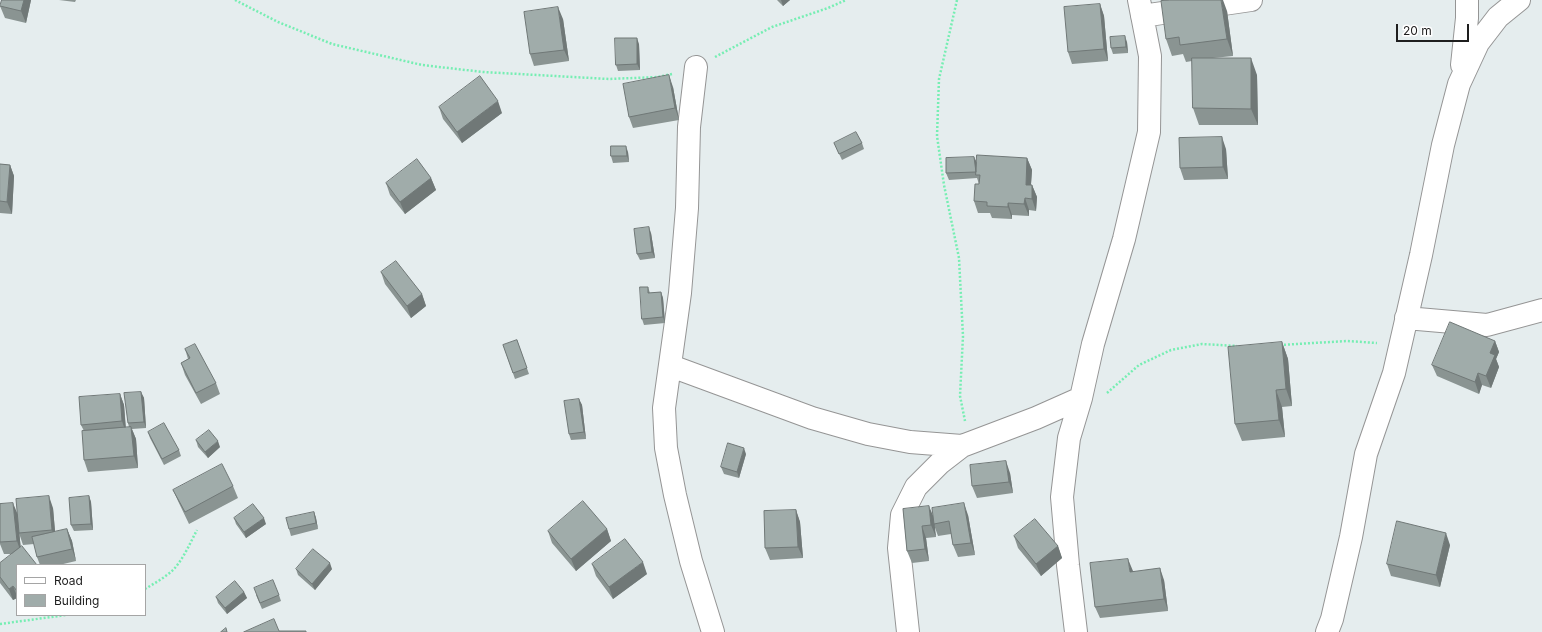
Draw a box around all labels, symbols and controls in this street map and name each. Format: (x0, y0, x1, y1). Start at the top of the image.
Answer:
scale bar (1398, 16, 1471, 42)
text: 20 m (1403, 23, 1432, 38)
legend (16, 564, 146, 616)
text: Road (54, 573, 83, 588)
text: Building (54, 593, 99, 608)

